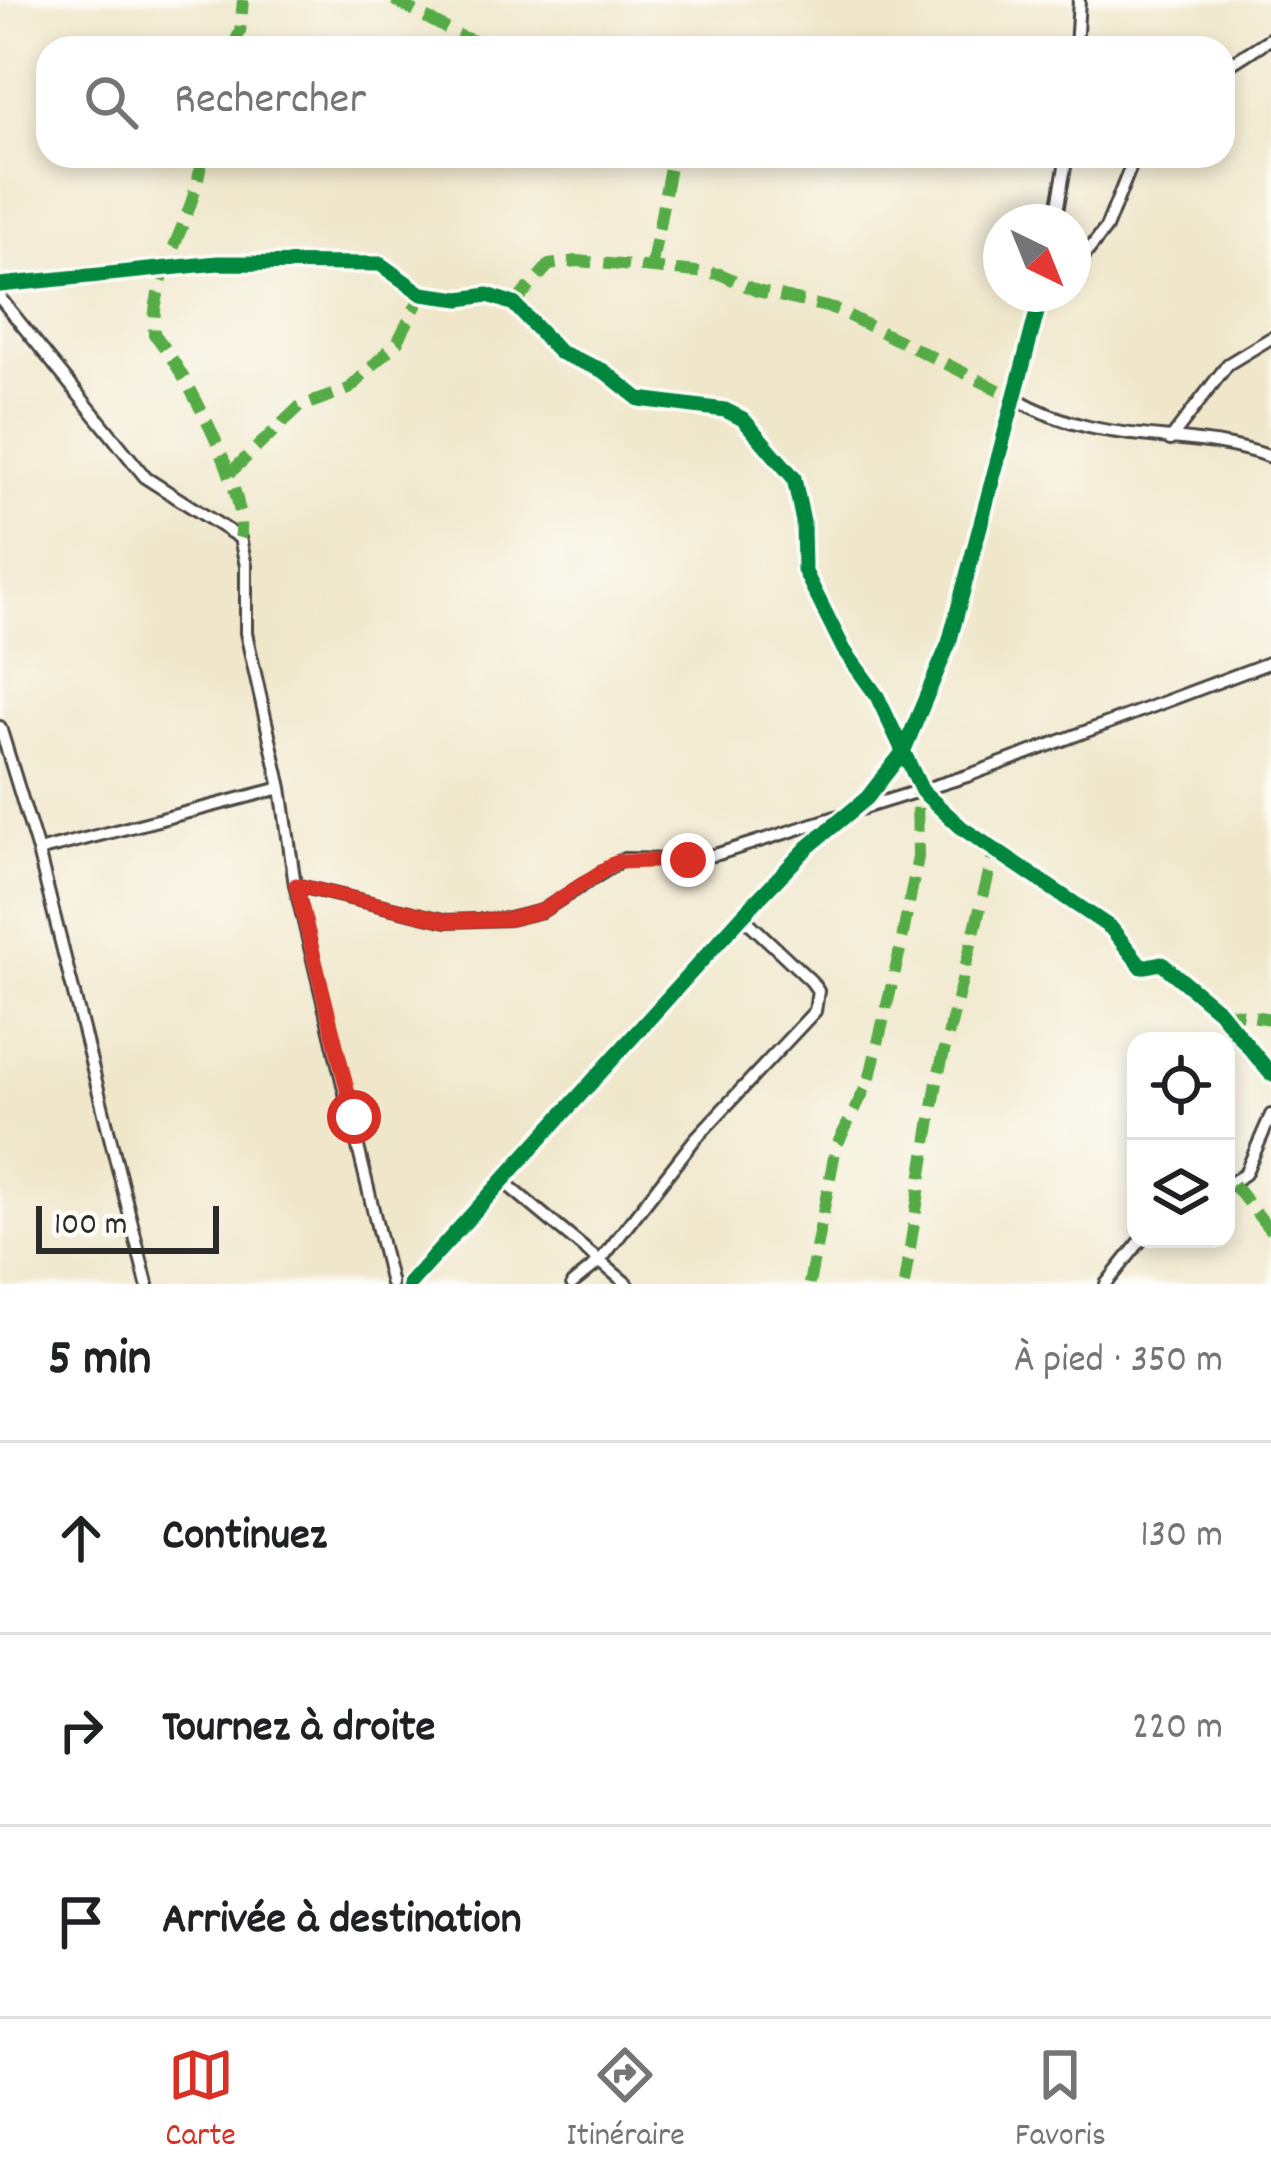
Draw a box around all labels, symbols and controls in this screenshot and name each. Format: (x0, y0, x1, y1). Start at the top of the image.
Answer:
search box (36, 36, 1235, 168)
icon: search (78, 69, 144, 135)
text: Rechercher (174, 70, 366, 134)
north arrow (983, 204, 1091, 312)
route end (661, 833, 715, 887)
map controls (1127, 1032, 1235, 1248)
button: locate (1127, 1032, 1235, 1140)
route start (327, 1090, 381, 1144)
button: layers (1127, 1140, 1235, 1248)
scale bar (36, 1200, 219, 1253)
text: 100 m (54, 1203, 127, 1250)
text: 5 min (48, 1326, 151, 1398)
text: À pied · 350 m (1014, 1335, 1223, 1390)
icon: ahead (48, 1505, 114, 1571)
text: Continuez (162, 1506, 327, 1570)
text: 130 m (1140, 1510, 1223, 1565)
icon: right (48, 1697, 114, 1763)
text: Tournez à droite (162, 1698, 435, 1762)
text: 220 m (1132, 1702, 1223, 1757)
icon: arrive (48, 1889, 114, 1955)
text: Arrivée à destination (162, 1890, 521, 1954)
tab: Carte (165, 2042, 236, 2161)
tab: Itinéraire (566, 2042, 685, 2161)
tab: Favoris (1015, 2042, 1106, 2161)

